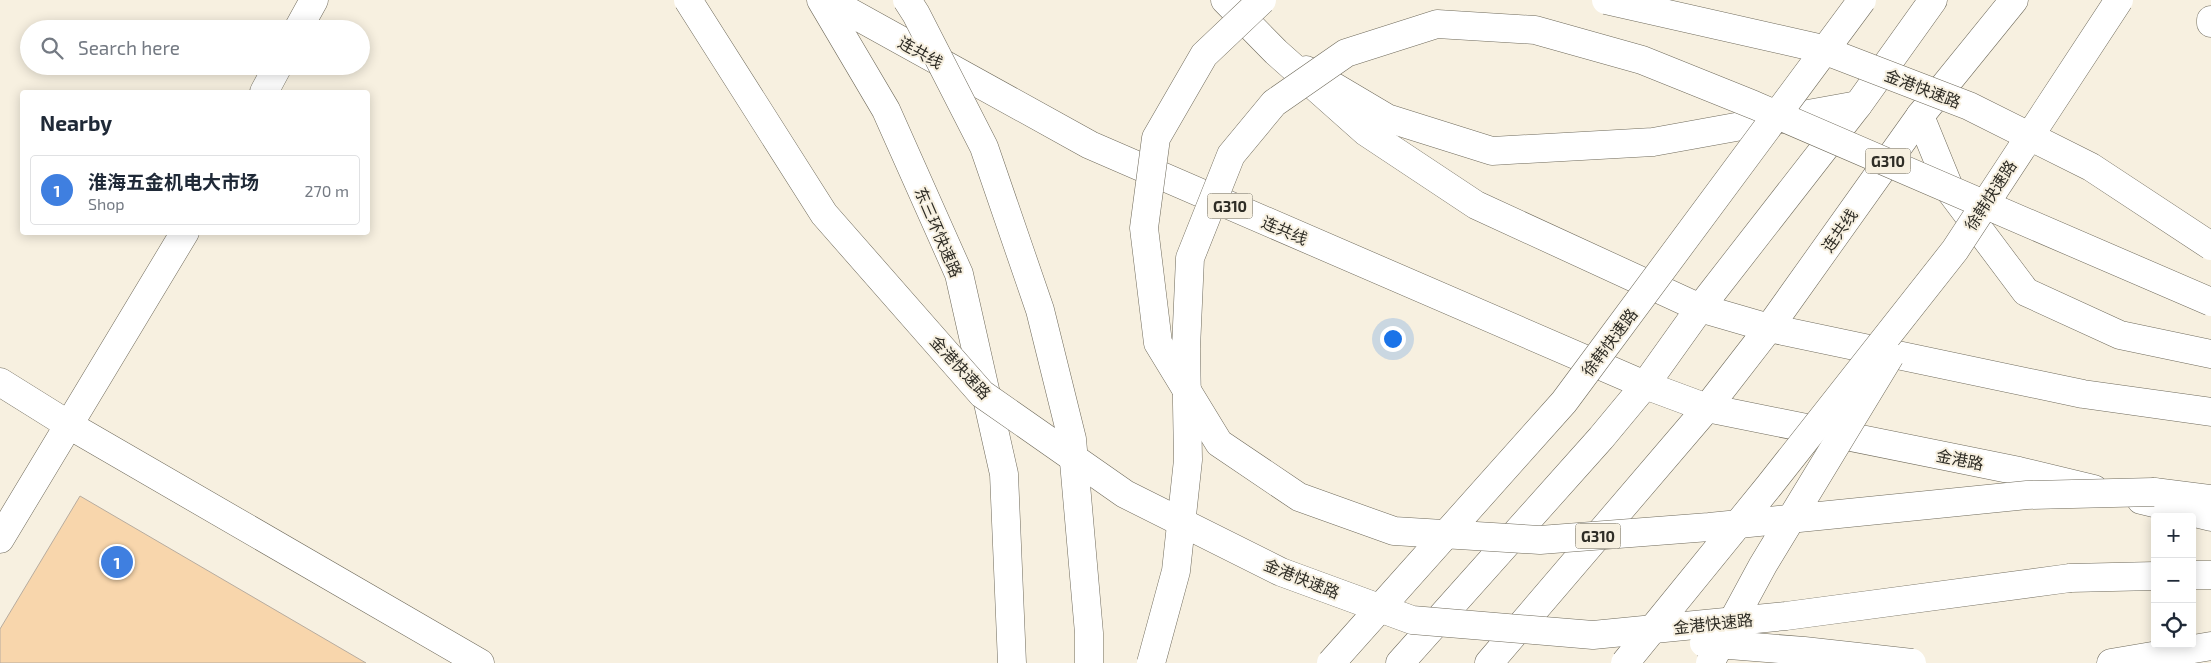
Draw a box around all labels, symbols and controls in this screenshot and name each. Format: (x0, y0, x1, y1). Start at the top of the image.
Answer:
search box (20, 20, 370, 75)
street label: 连共线 (895, 32, 947, 72)
icon: search (38, 34, 66, 62)
text: Search here (78, 36, 180, 59)
street label: 金港快速路 (1882, 65, 1964, 111)
text: Nearby (40, 110, 112, 135)
road number: G310 (1866, 148, 1910, 174)
street label: 徐韩快速路 (1960, 156, 2020, 234)
text: 淮海五金机电大市场 (88, 170, 259, 193)
text: 1 (54, 181, 60, 200)
text: 270 m (305, 181, 349, 200)
street label: 东三环快速路 (911, 184, 967, 280)
text: Shop (88, 194, 125, 213)
road number: G310 (1208, 194, 1252, 218)
street label: 连共线 (1817, 205, 1861, 255)
street label: 连共线 (1259, 212, 1311, 248)
street label: 徐韩快速路 (1577, 304, 1641, 380)
your location (1380, 326, 1406, 352)
street label: 金港快速路 (927, 331, 995, 403)
street label: 金港路 (1935, 445, 1985, 473)
map controls (2151, 513, 2196, 648)
button: + (2151, 513, 2196, 558)
road number: G310 (1576, 524, 1620, 548)
pin: 1 (101, 543, 133, 581)
street label: 金港快速路 (1261, 554, 1343, 602)
button: − (2151, 558, 2196, 603)
button: locate (2151, 603, 2196, 648)
street label: 金港快速路 (1672, 609, 1754, 637)

